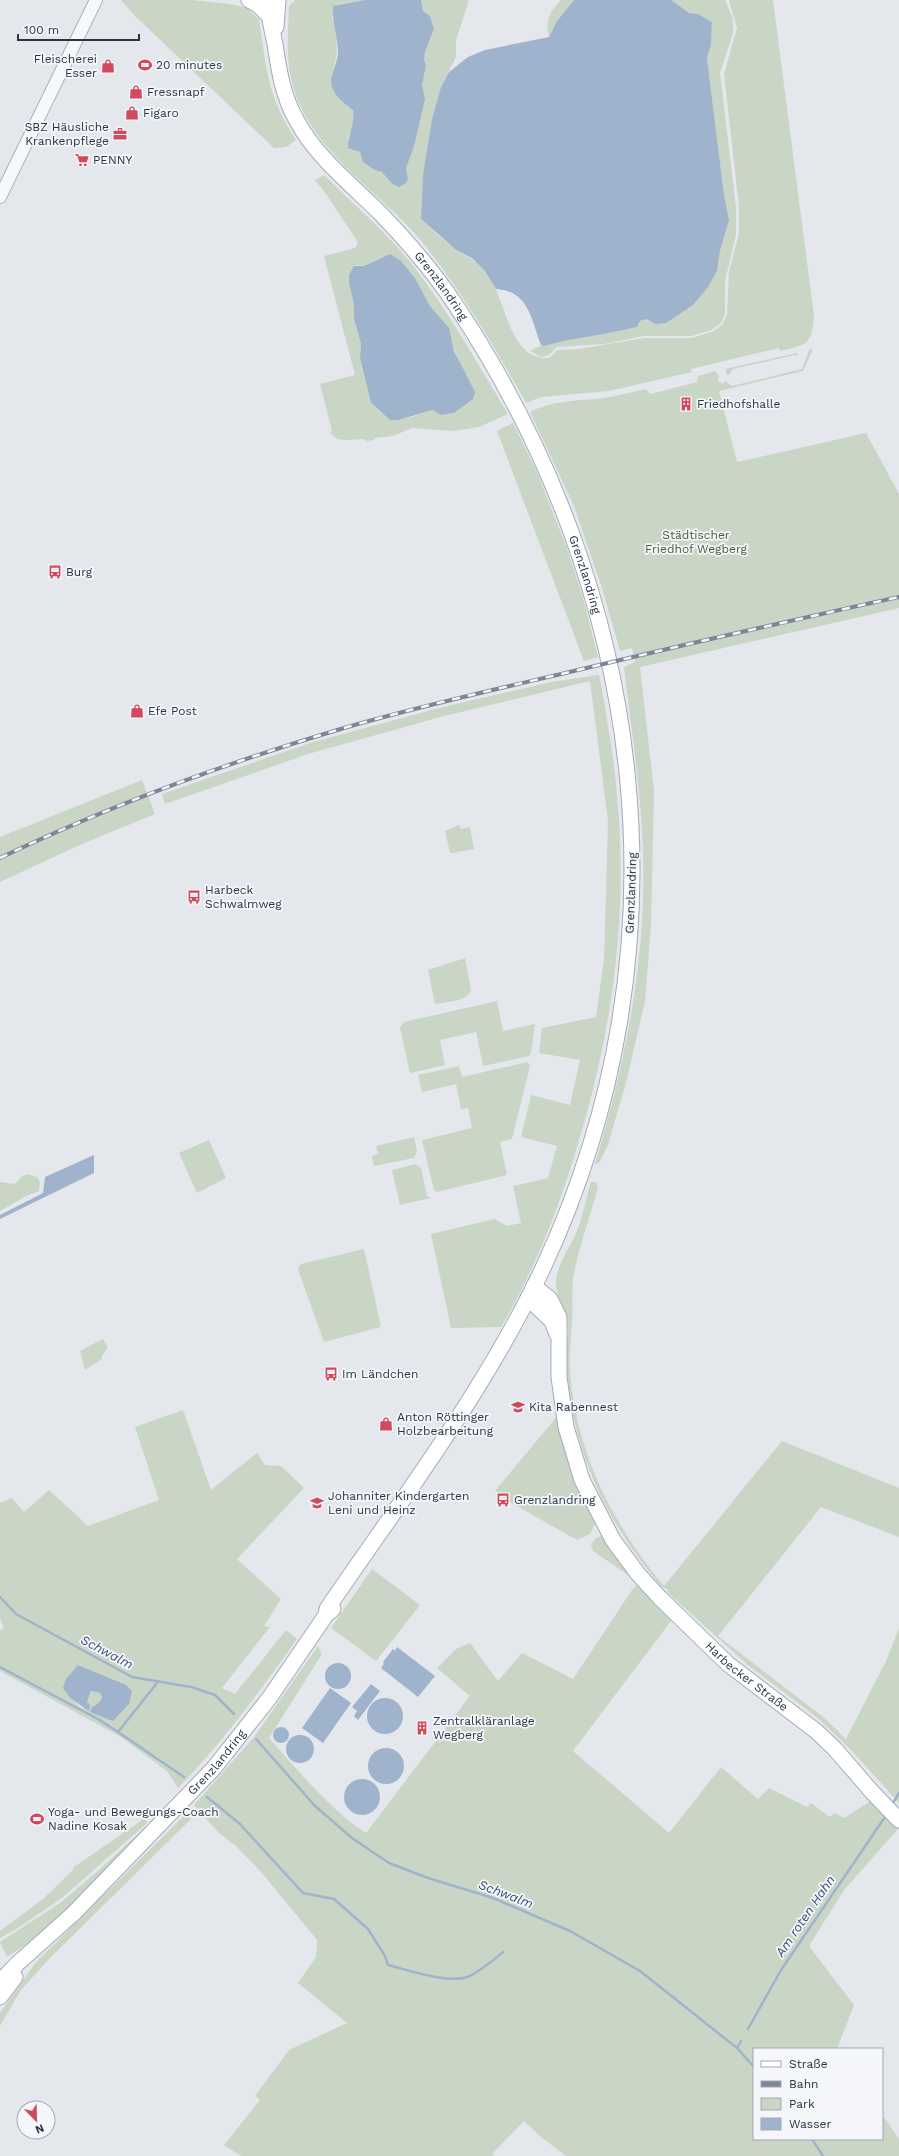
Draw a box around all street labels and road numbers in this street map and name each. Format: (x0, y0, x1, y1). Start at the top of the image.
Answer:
street label: Grenzlandring (411, 249, 471, 323)
street label: Grenzlandring (566, 533, 604, 616)
street label: Grenzlandring (623, 851, 639, 934)
street label: Harbecker Straße (702, 1639, 791, 1714)
street label: Grenzlandring (185, 1726, 249, 1798)

